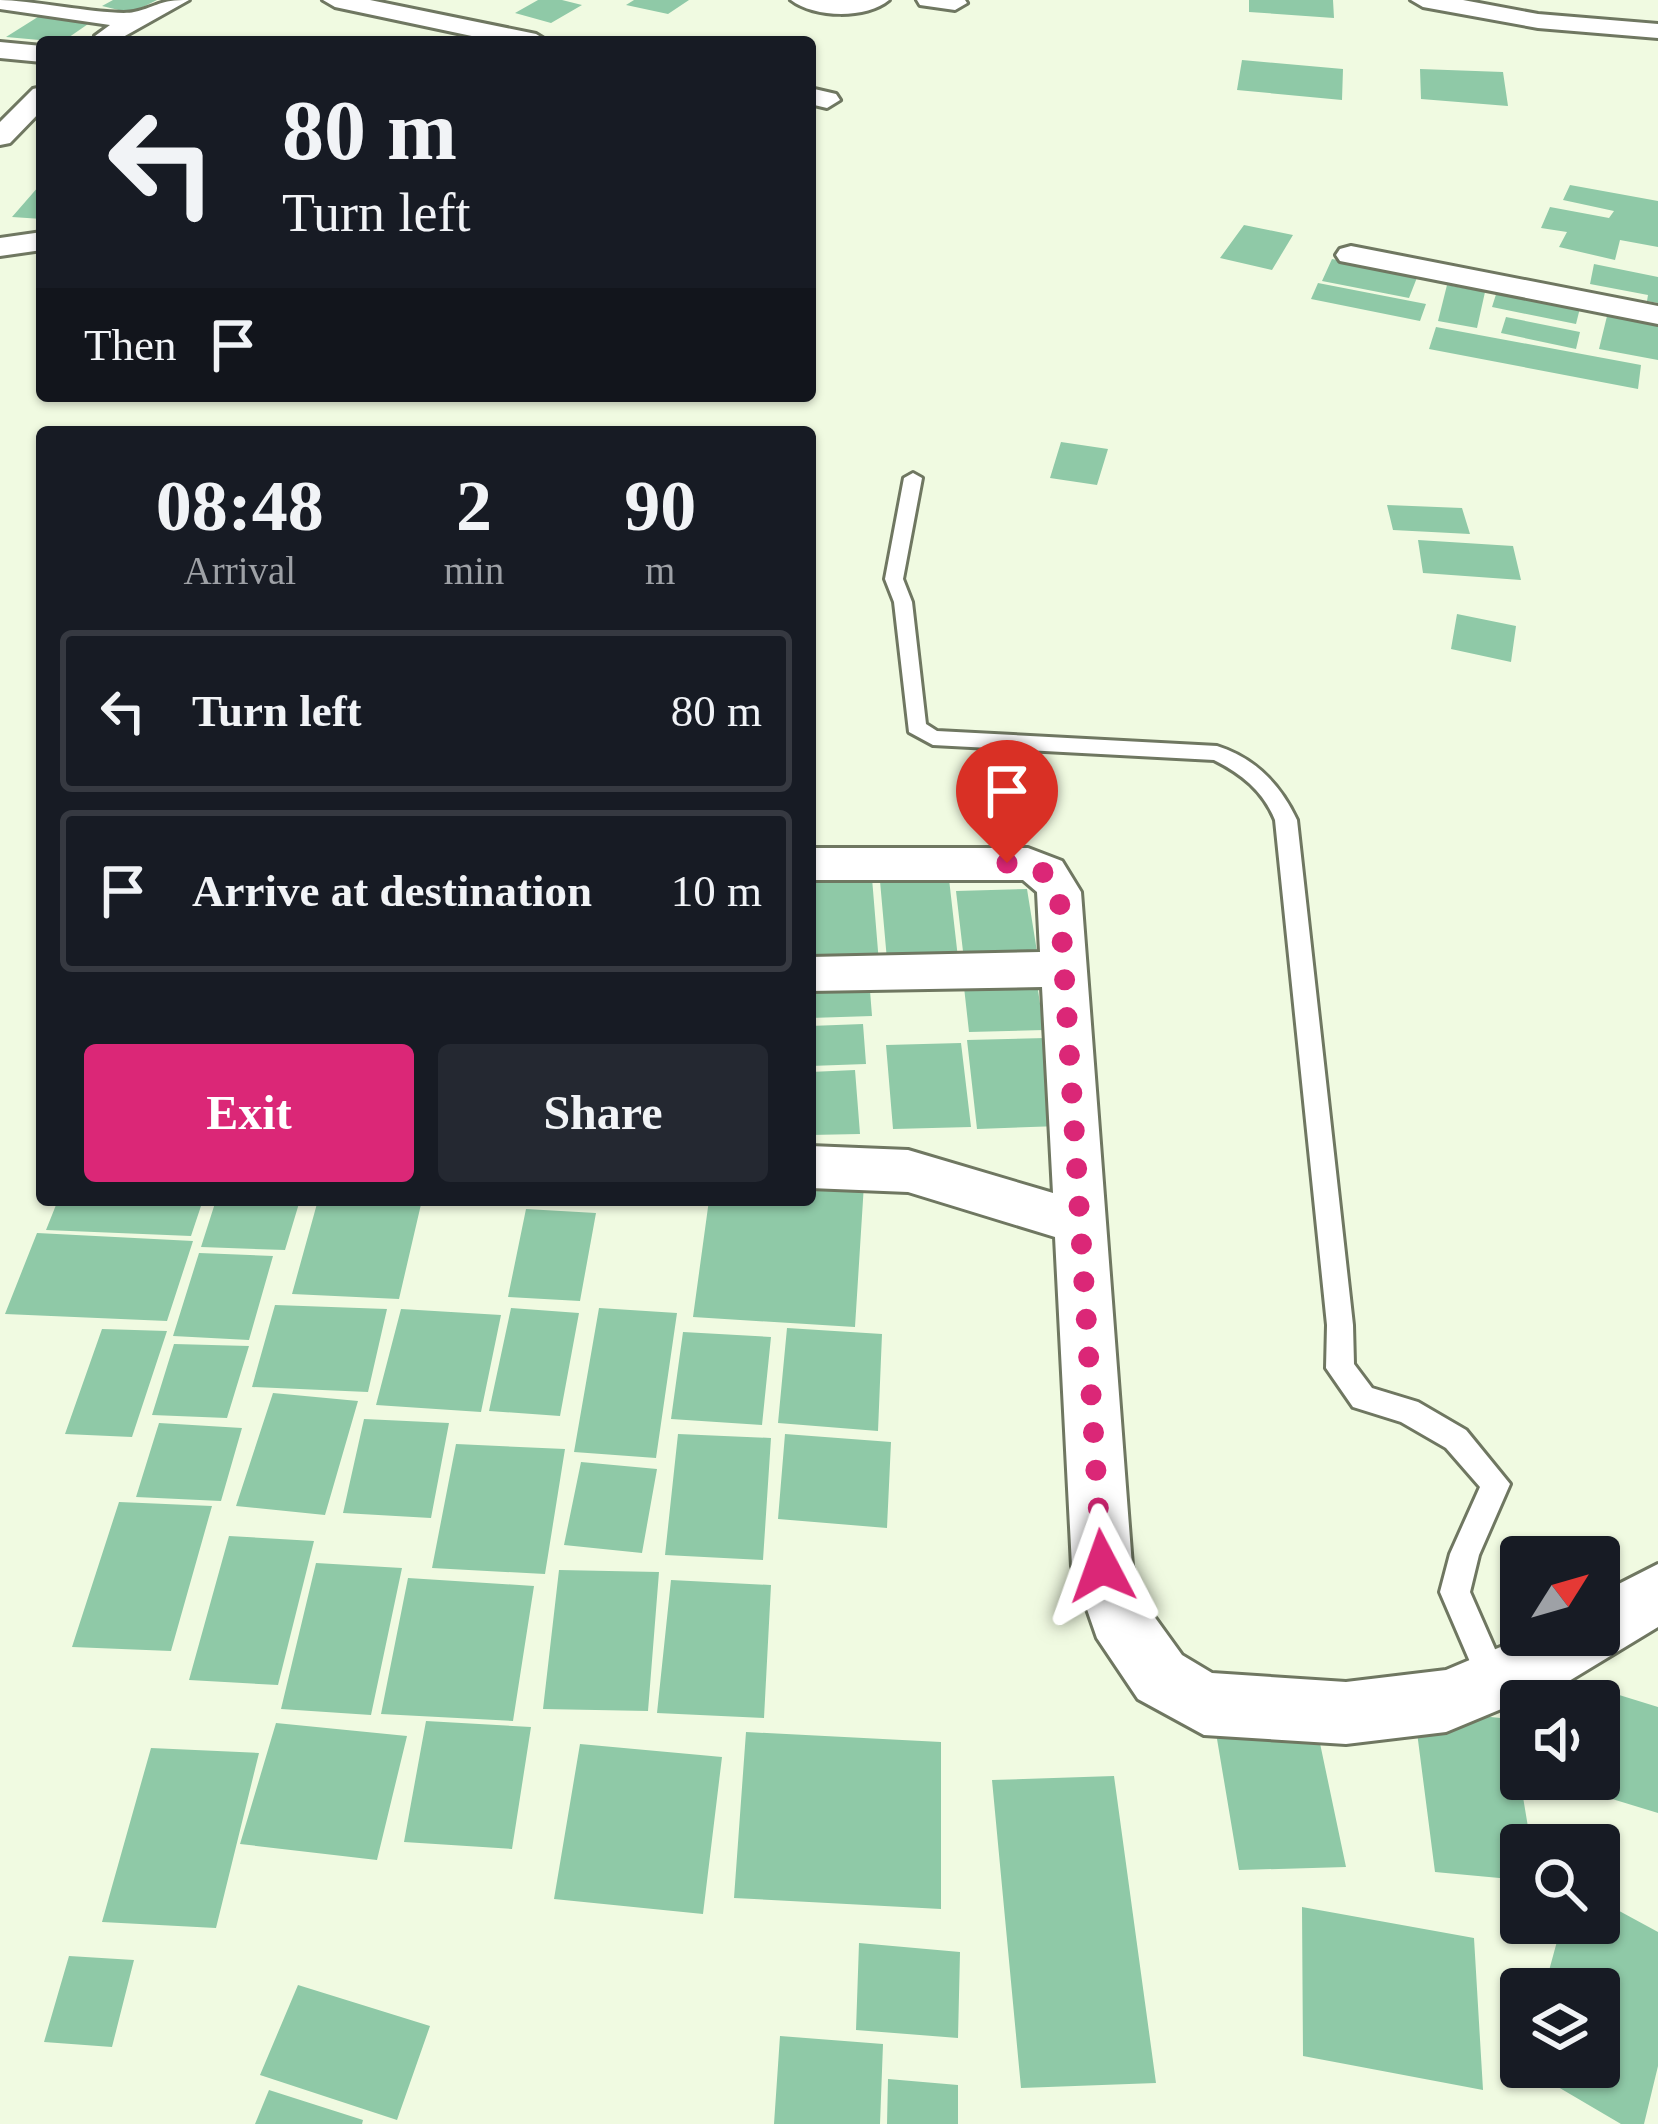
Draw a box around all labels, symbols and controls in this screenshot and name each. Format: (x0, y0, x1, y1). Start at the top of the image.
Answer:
icon: left (84, 84, 240, 240)
text: 80 m (282, 84, 457, 177)
text: Turn left (282, 183, 471, 243)
icon: arrive (200, 312, 266, 378)
text: Then (84, 320, 176, 370)
text: 08:48 (156, 466, 324, 546)
text: 2 (456, 466, 492, 546)
text: 90 (624, 466, 696, 546)
text: Arrival (184, 549, 296, 592)
text: min (444, 549, 504, 592)
text: m (645, 549, 675, 592)
icon: left (90, 678, 156, 744)
text: Turn left (192, 686, 362, 736)
text: 80 m (671, 686, 762, 736)
pin (956, 740, 1058, 863)
icon: arrive (974, 758, 1040, 824)
icon: arrive (90, 858, 156, 924)
text: Arrive at destination (192, 866, 592, 916)
text: 10 m (671, 866, 762, 916)
button: Exit (84, 1044, 414, 1182)
button: Share (438, 1044, 768, 1182)
position arrow (1039, 1503, 1165, 1629)
north arrow (1500, 1536, 1620, 1656)
map controls (1500, 1536, 1620, 2088)
button: sound (1500, 1680, 1620, 1800)
button: search (1500, 1824, 1620, 1944)
button: layers (1500, 1968, 1620, 2088)

